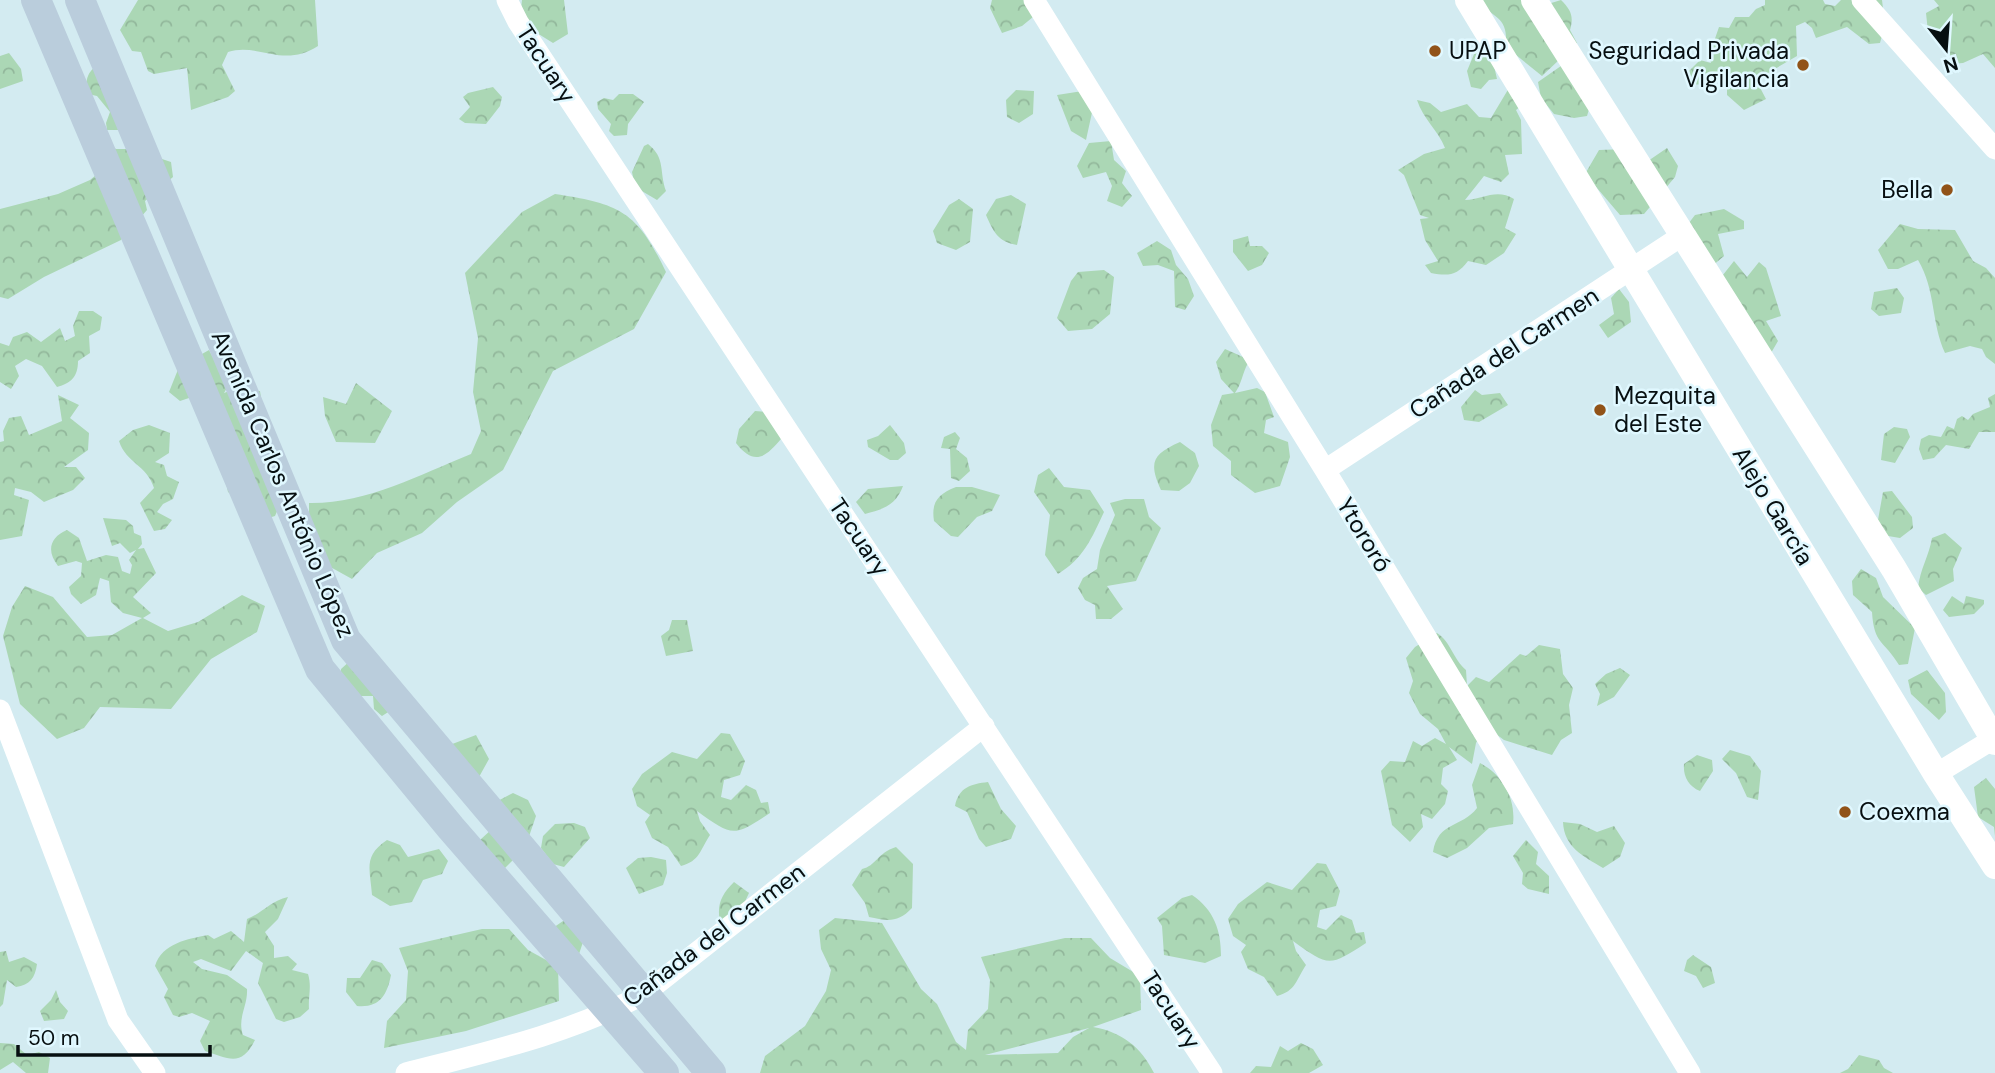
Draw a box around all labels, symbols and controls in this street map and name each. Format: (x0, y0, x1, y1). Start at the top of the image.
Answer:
north arrow (1911, 14, 1981, 84)
street label: Tacuary (510, 19, 583, 109)
place label: UPAP (1449, 35, 1506, 66)
place label: Seguridad Privada Vigilancia (1588, 35, 1789, 94)
marker: UPAP (1427, 43, 1443, 59)
text: N (1941, 51, 1961, 79)
marker: Seguridad Privada Vigilancia (1795, 57, 1811, 73)
place label: Bella (1881, 174, 1933, 205)
marker: Bella (1939, 182, 1955, 198)
street label: Cañada del Carmen (1403, 280, 1604, 425)
street label: Avenida Carlos António López (205, 326, 362, 642)
place label: Mezquita del Este (1614, 380, 1716, 439)
marker: Mezquita del Este (1592, 402, 1608, 418)
street label: Alejo García (1726, 441, 1821, 571)
street label: Tacuary (822, 492, 897, 582)
street label: Ytororó (1330, 492, 1399, 578)
place label: Coexma (1859, 796, 1950, 827)
marker: Coexma (1837, 804, 1853, 820)
street label: Cañada del Carmen (617, 856, 811, 1013)
street label: Tacuary (1135, 965, 1208, 1055)
scale bar (18, 1014, 210, 1058)
text: 50 m (28, 1024, 79, 1052)

